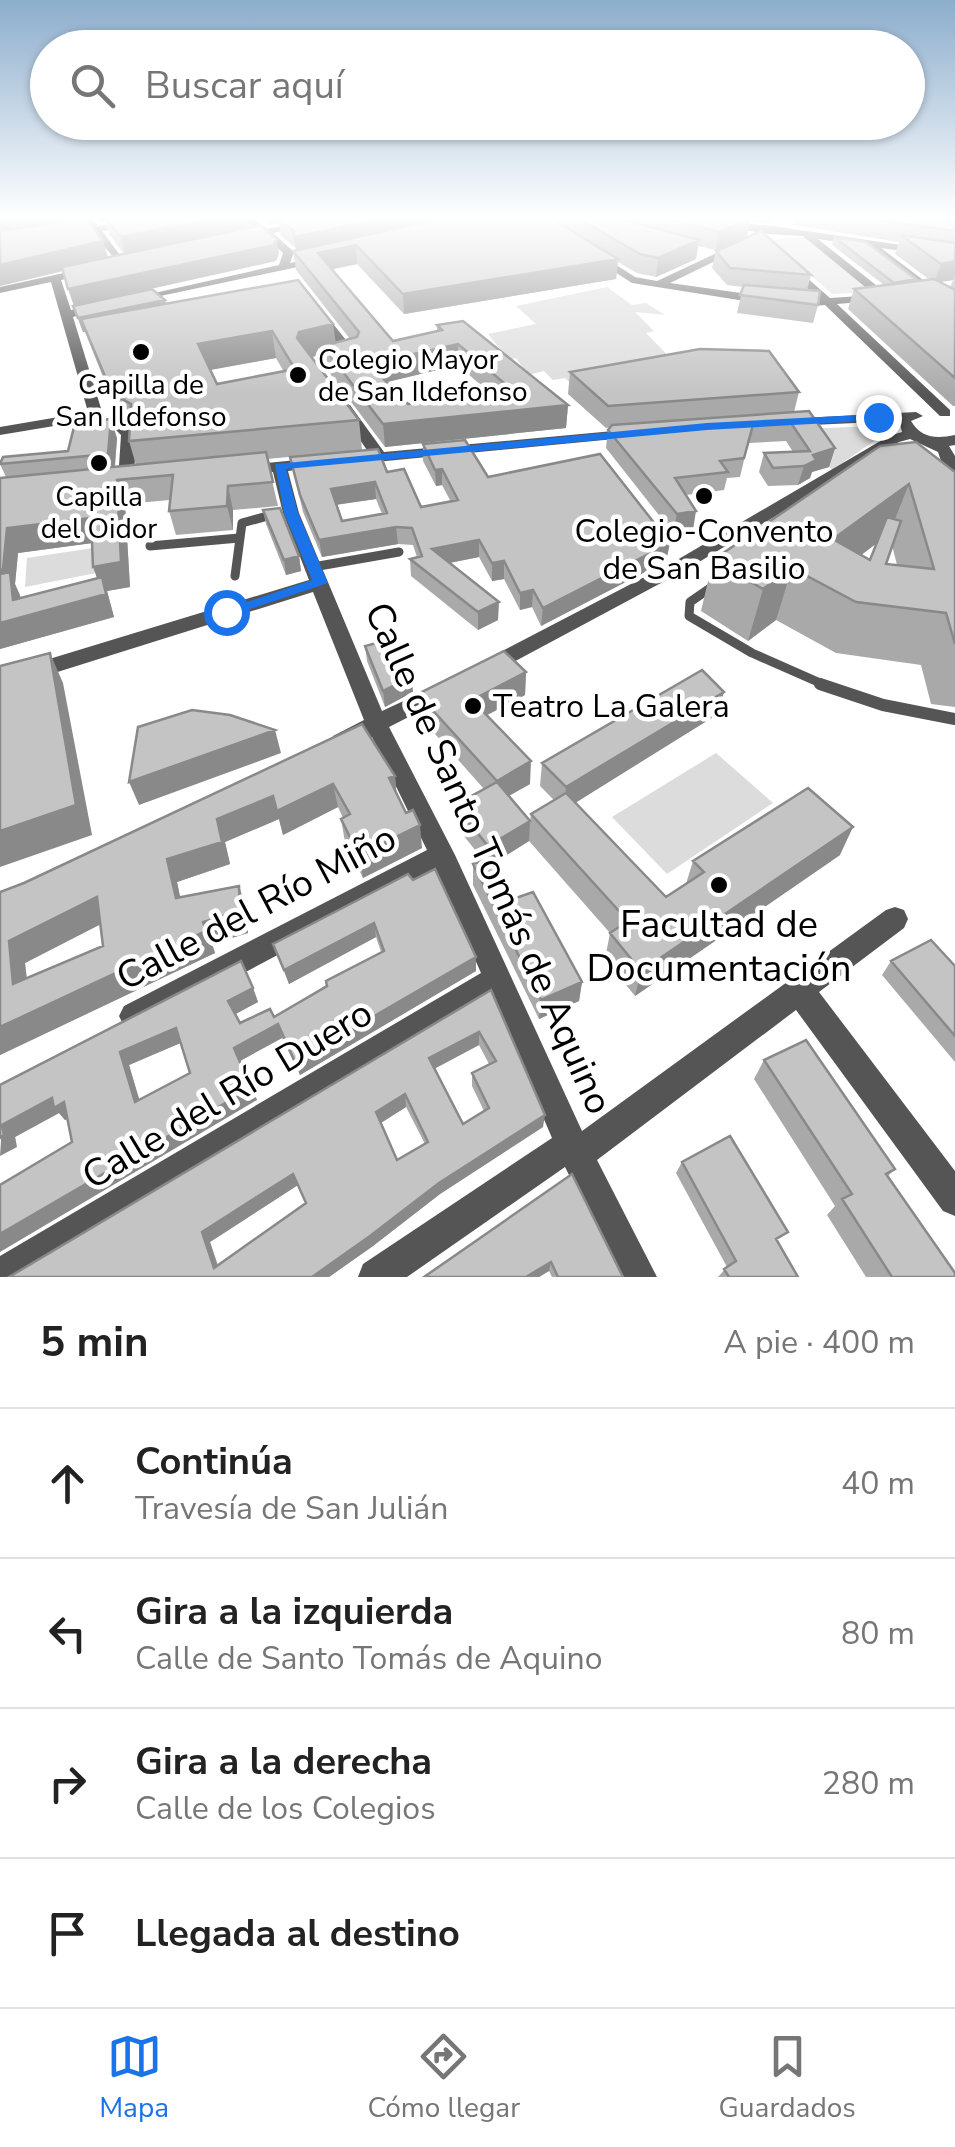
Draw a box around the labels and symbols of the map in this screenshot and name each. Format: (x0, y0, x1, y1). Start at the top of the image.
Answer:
marker: Capilla de San Ildefonso (130, 341, 152, 363)
place label: Colegio Mayor de San Ildefonso (318, 341, 528, 411)
marker: Colegio Mayor de San Ildefonso (287, 364, 309, 386)
place label: Capilla de San Ildefonso (55, 366, 227, 436)
route end (856, 395, 902, 441)
marker: Capilla del Oidor (88, 452, 110, 474)
place label: Capilla del Oidor (41, 478, 157, 548)
marker: Colegio-Convento de San Basilio (693, 485, 715, 507)
place label: Colegio-Convento de San Basilio (574, 510, 834, 590)
route start (204, 590, 250, 636)
street label: Calle de Santo Tomás de Aquino (352, 594, 625, 1122)
place label: Teatro La Galera (493, 685, 730, 728)
marker: Teatro La Galera (462, 695, 484, 717)
street label: Calle del Río Miño (107, 812, 405, 1003)
marker: Facultad de Documentación (708, 874, 730, 896)
place label: Facultad de Documentación (586, 899, 852, 994)
street label: Calle del Río Duero (73, 988, 382, 1201)

